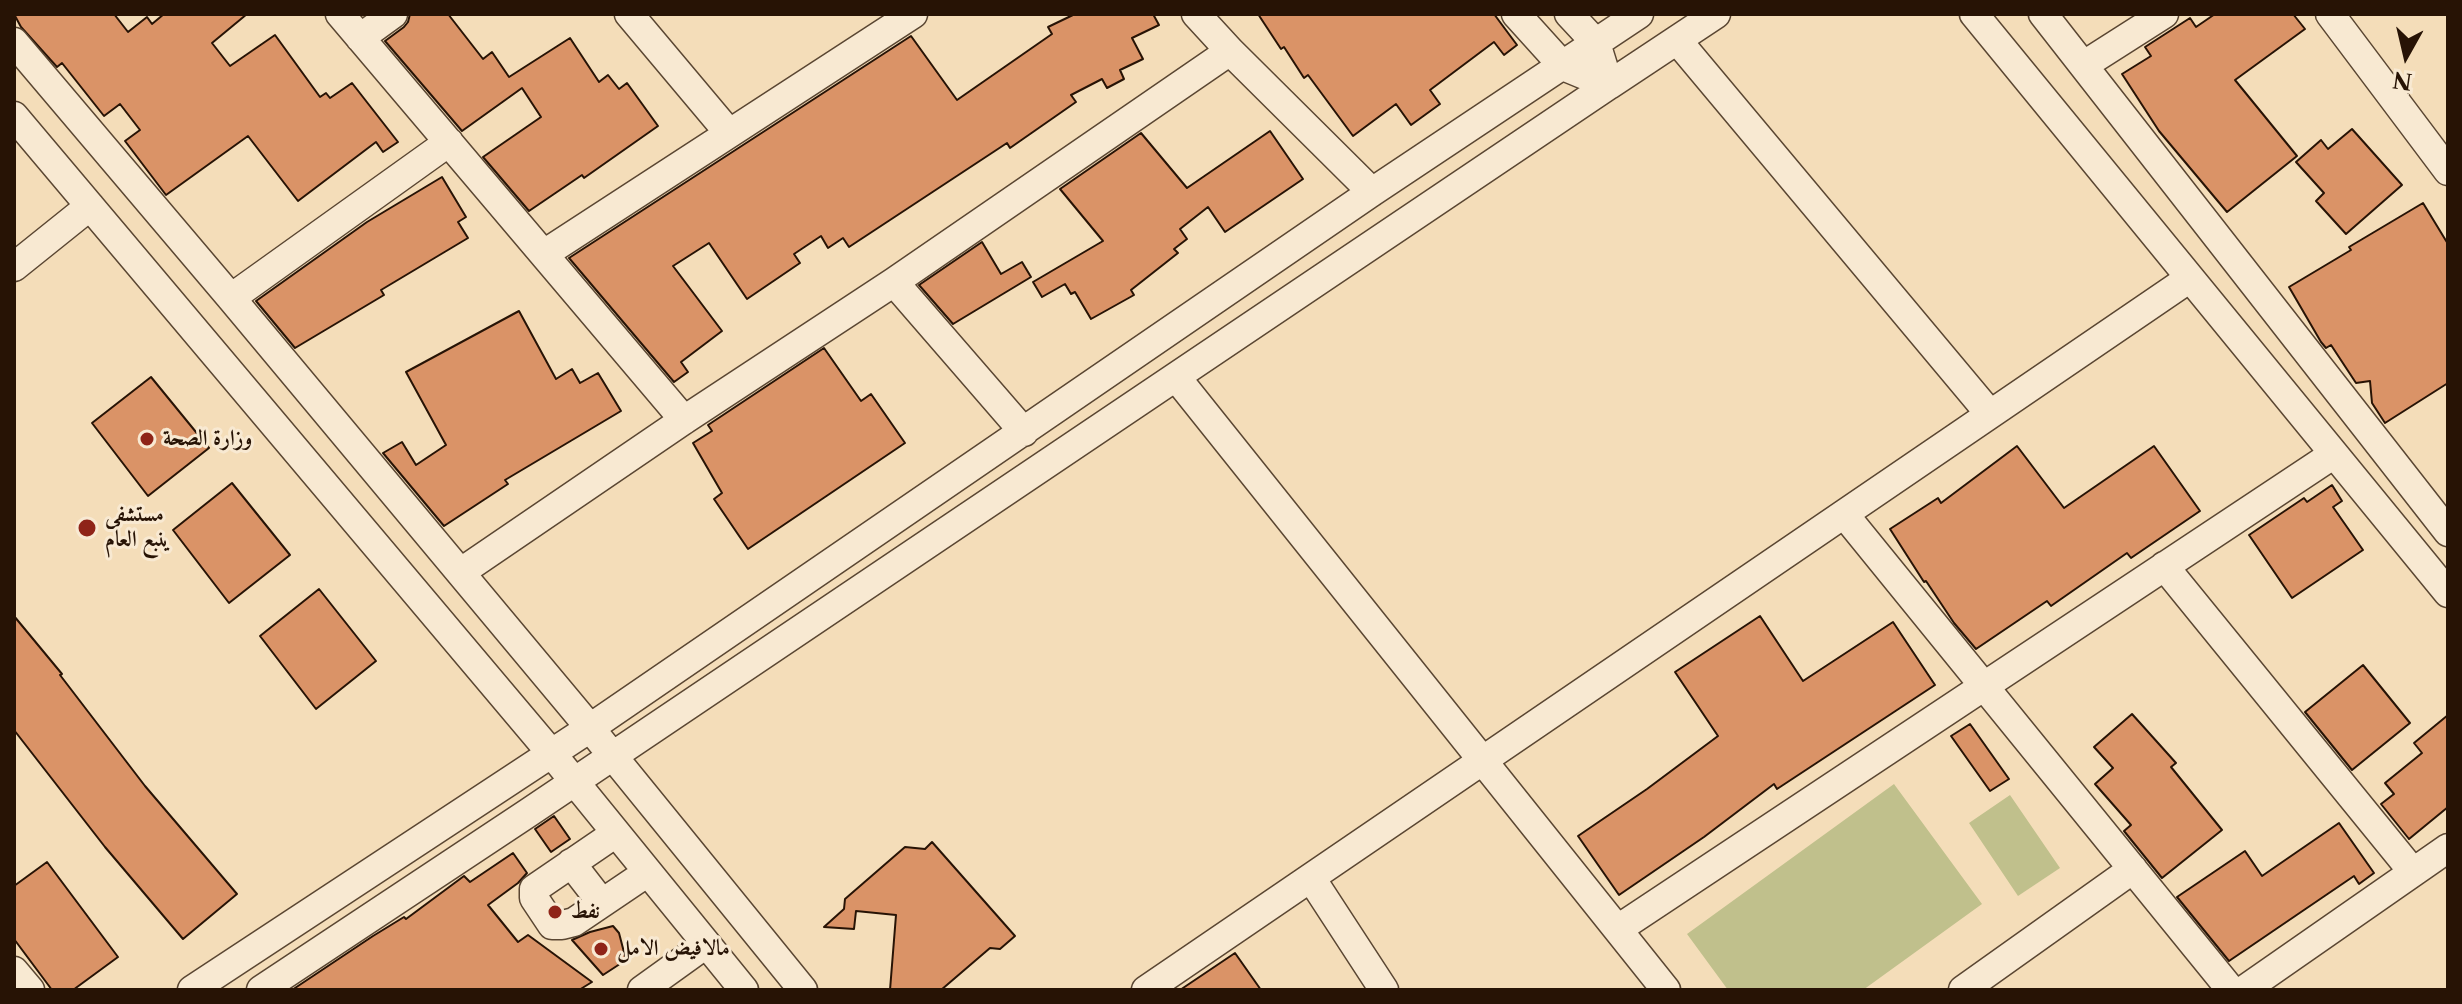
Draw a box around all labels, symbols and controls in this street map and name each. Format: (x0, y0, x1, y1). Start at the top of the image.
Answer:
north arrow (2366, 16, 2446, 96)
text: N (2391, 66, 2414, 95)
place label: وزارة الصحة (163, 426, 252, 452)
marker: وزارة الصحة (138, 430, 156, 448)
place label: مستشفى ينبع العام (105, 502, 171, 554)
marker: مستشفى ينبع العام (76, 517, 98, 539)
place label: نفط (571, 899, 600, 925)
marker: نفط (546, 903, 564, 921)
place label: مالافيض الامل (617, 936, 730, 962)
marker: مالافيض الامل (592, 940, 610, 958)

